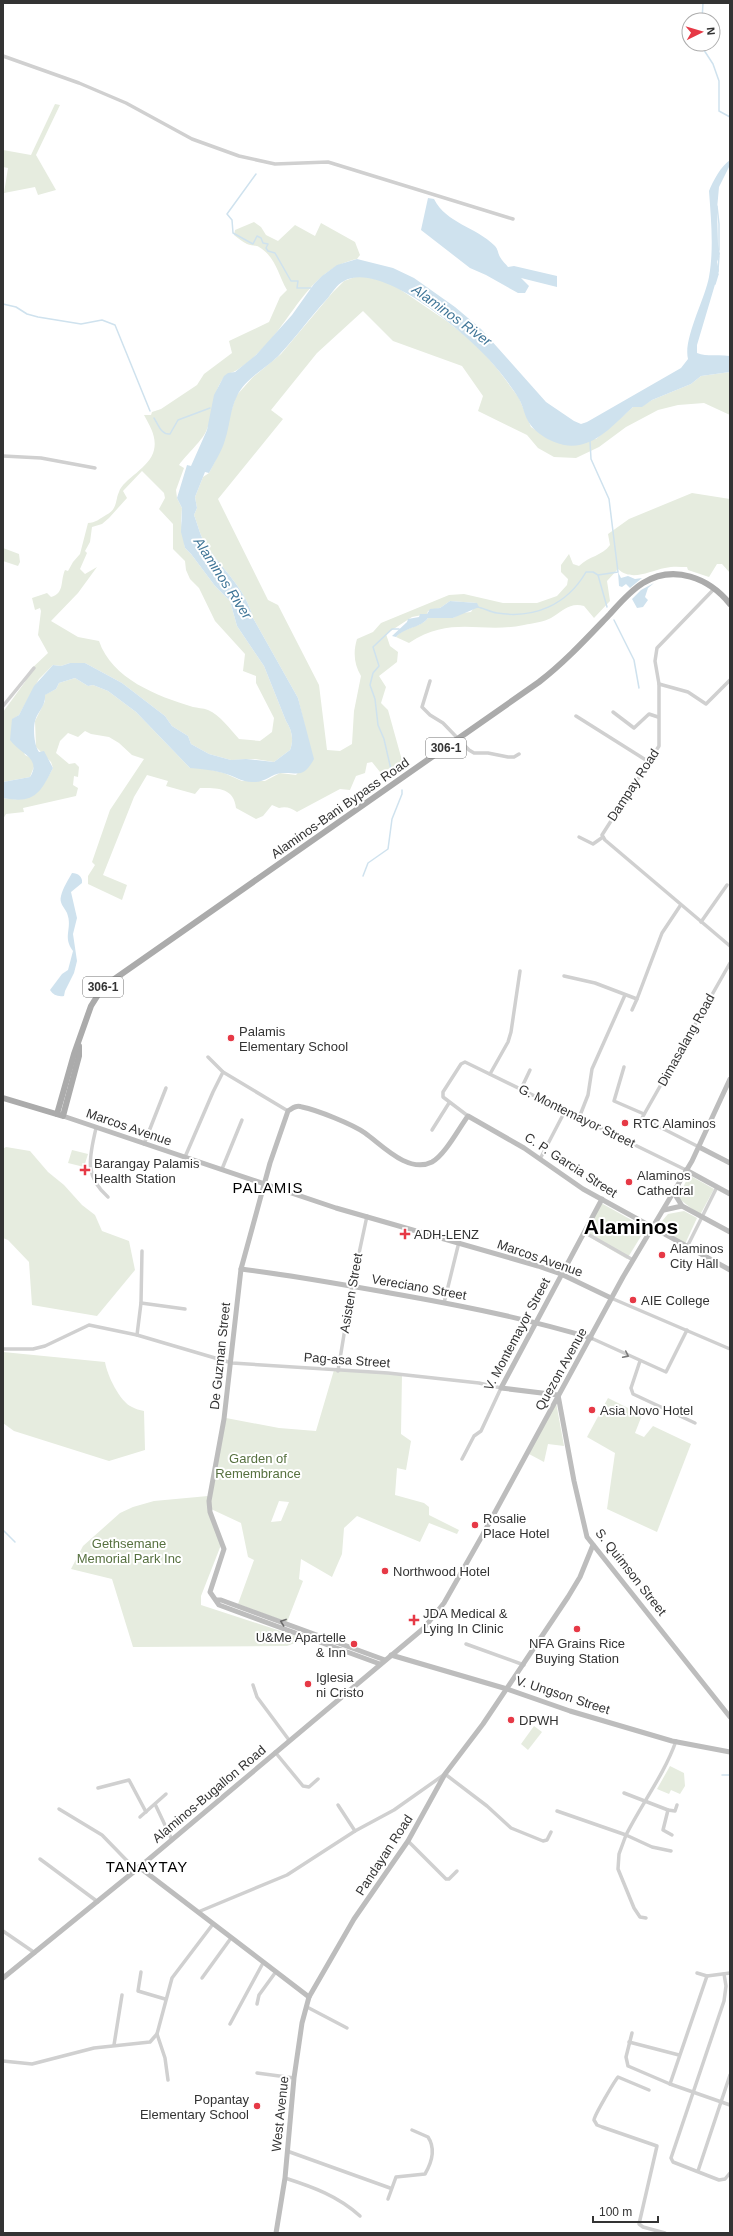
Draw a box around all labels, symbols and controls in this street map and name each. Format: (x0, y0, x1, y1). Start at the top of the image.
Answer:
north arrow (681, 12, 721, 52)
text: N (705, 27, 717, 36)
water label: Alaminos River (408, 280, 496, 350)
water label: Alaminos River (190, 533, 256, 623)
road number: 306-1 (426, 738, 466, 758)
street label: Dampay Road (604, 746, 662, 824)
street label: Alaminos-Bani Bypass Road (268, 755, 412, 861)
road number: 306-1 (83, 977, 123, 997)
street label: Dimasalang Road (654, 991, 718, 1089)
place label: Palamis Elementary School (239, 1024, 348, 1054)
marker: Palamis Elementary School (226, 1033, 236, 1043)
street label: G. Montemayor Street (516, 1081, 638, 1151)
street label: Marcos Avenue (84, 1105, 174, 1149)
place label: RTC Alaminos (633, 1116, 716, 1131)
marker: RTC Alaminos (620, 1118, 630, 1128)
street label: C. P. Garcia Street (522, 1129, 620, 1201)
place label: Barangay Palamis Health Station (94, 1156, 200, 1186)
marker: Barangay Palamis Health Station (79, 1164, 91, 1176)
place label: Alaminos Cathedral (637, 1168, 693, 1198)
marker: Alaminos Cathedral (624, 1177, 634, 1187)
district label: PALAMIS (233, 1179, 303, 1196)
district label: Alaminos (584, 1215, 678, 1238)
place label: ADH-LENZ (414, 1227, 479, 1242)
marker: ADH-LENZ (399, 1228, 411, 1240)
street label: Marcos Avenue (495, 1236, 585, 1280)
place label: Alaminos City Hall (670, 1241, 724, 1271)
marker: Alaminos City Hall (657, 1250, 667, 1260)
street label: Asisten Street (337, 1251, 365, 1334)
street label: Vereciano Street (370, 1271, 468, 1303)
street label: V. Montemayor Street (481, 1275, 553, 1393)
place label: AIE College (641, 1293, 710, 1308)
marker: AIE College (628, 1295, 638, 1305)
street label: De Guzman Street (207, 1301, 233, 1410)
street label: Quezon Avenue (532, 1325, 590, 1413)
street label: Pag-asa Street (303, 1349, 391, 1371)
one-way arrow (622, 1350, 629, 1358)
place label: Asia Novo Hotel (600, 1403, 693, 1418)
marker: Asia Novo Hotel (587, 1405, 597, 1415)
park label: Garden of Remembrance (215, 1451, 301, 1481)
place label: Rosalie Place Hotel (483, 1511, 550, 1541)
marker: Rosalie Place Hotel (470, 1520, 480, 1530)
street label: S. Quimson Street (592, 1526, 670, 1619)
park label: Gethsemane Memorial Park Inc (77, 1536, 182, 1566)
place label: Northwood Hotel (393, 1564, 490, 1579)
marker: Northwood Hotel (380, 1566, 390, 1576)
place label: JDA Medical & Lying In Clinic (423, 1606, 508, 1636)
marker: JDA Medical & Lying In Clinic (408, 1614, 420, 1626)
one-way arrow (280, 1618, 287, 1627)
marker: NFA Grains Rice Buying Station (572, 1624, 582, 1634)
place label: U&Me Apartelle & Inn (256, 1630, 346, 1660)
place label: NFA Grains Rice Buying Station (529, 1636, 625, 1666)
marker: U&Me Apartelle & Inn (349, 1639, 359, 1649)
place label: Iglesia ni Cristo (316, 1670, 364, 1700)
street label: V. Ungson Street (514, 1673, 612, 1717)
marker: Iglesia ni Cristo (303, 1679, 313, 1689)
place label: DPWH (519, 1713, 559, 1728)
marker: DPWH (506, 1715, 516, 1725)
street label: Alaminos-Bugallon Road (149, 1742, 269, 1846)
street label: Pandayan Road (352, 1812, 416, 1898)
district label: TANAYTAY (106, 1858, 188, 1875)
street label: West Avenue (269, 2075, 291, 2153)
place label: Popantay Elementary School (140, 2092, 249, 2122)
marker: Popantay Elementary School (252, 2101, 262, 2111)
scale bar (593, 2198, 658, 2224)
text: 100 m (599, 2205, 632, 2219)

